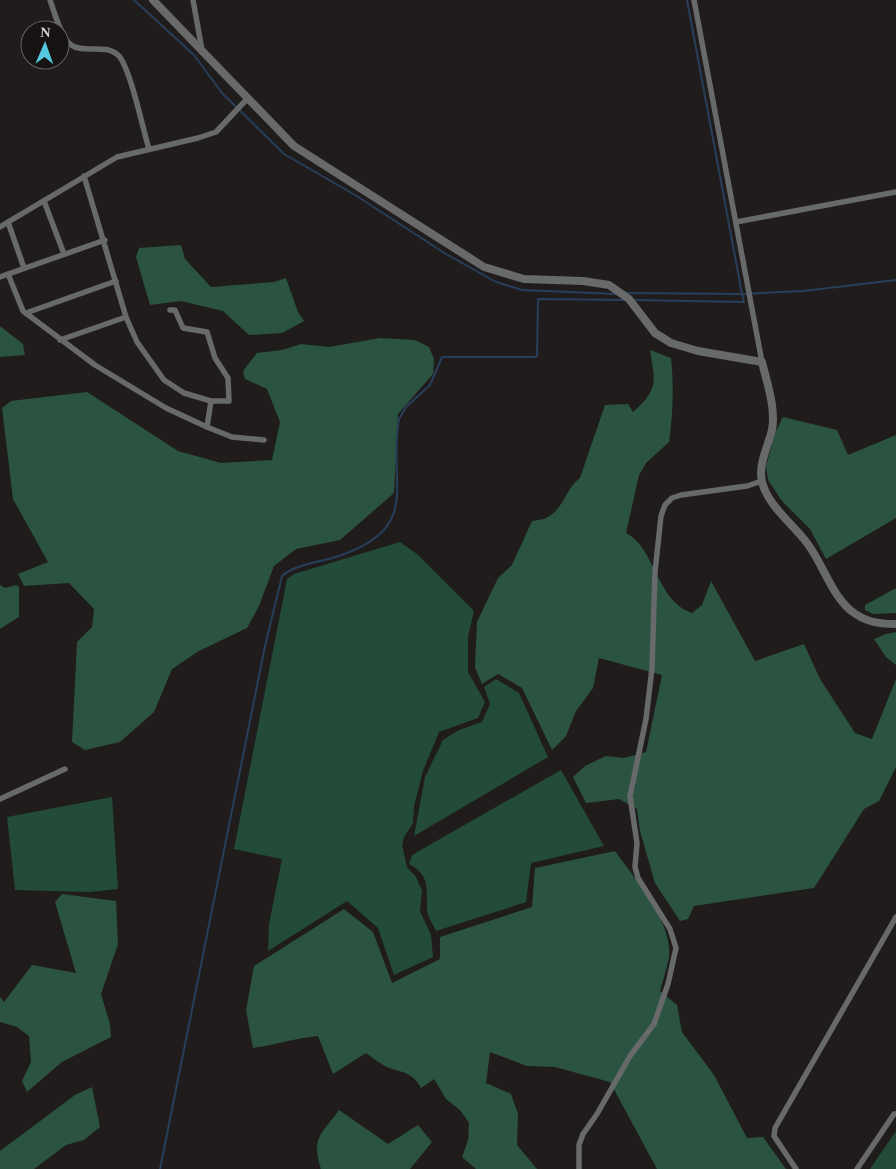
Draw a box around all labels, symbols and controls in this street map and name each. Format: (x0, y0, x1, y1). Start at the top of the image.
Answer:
north arrow (20, 20, 70, 70)
text: N (40, 25, 51, 40)

